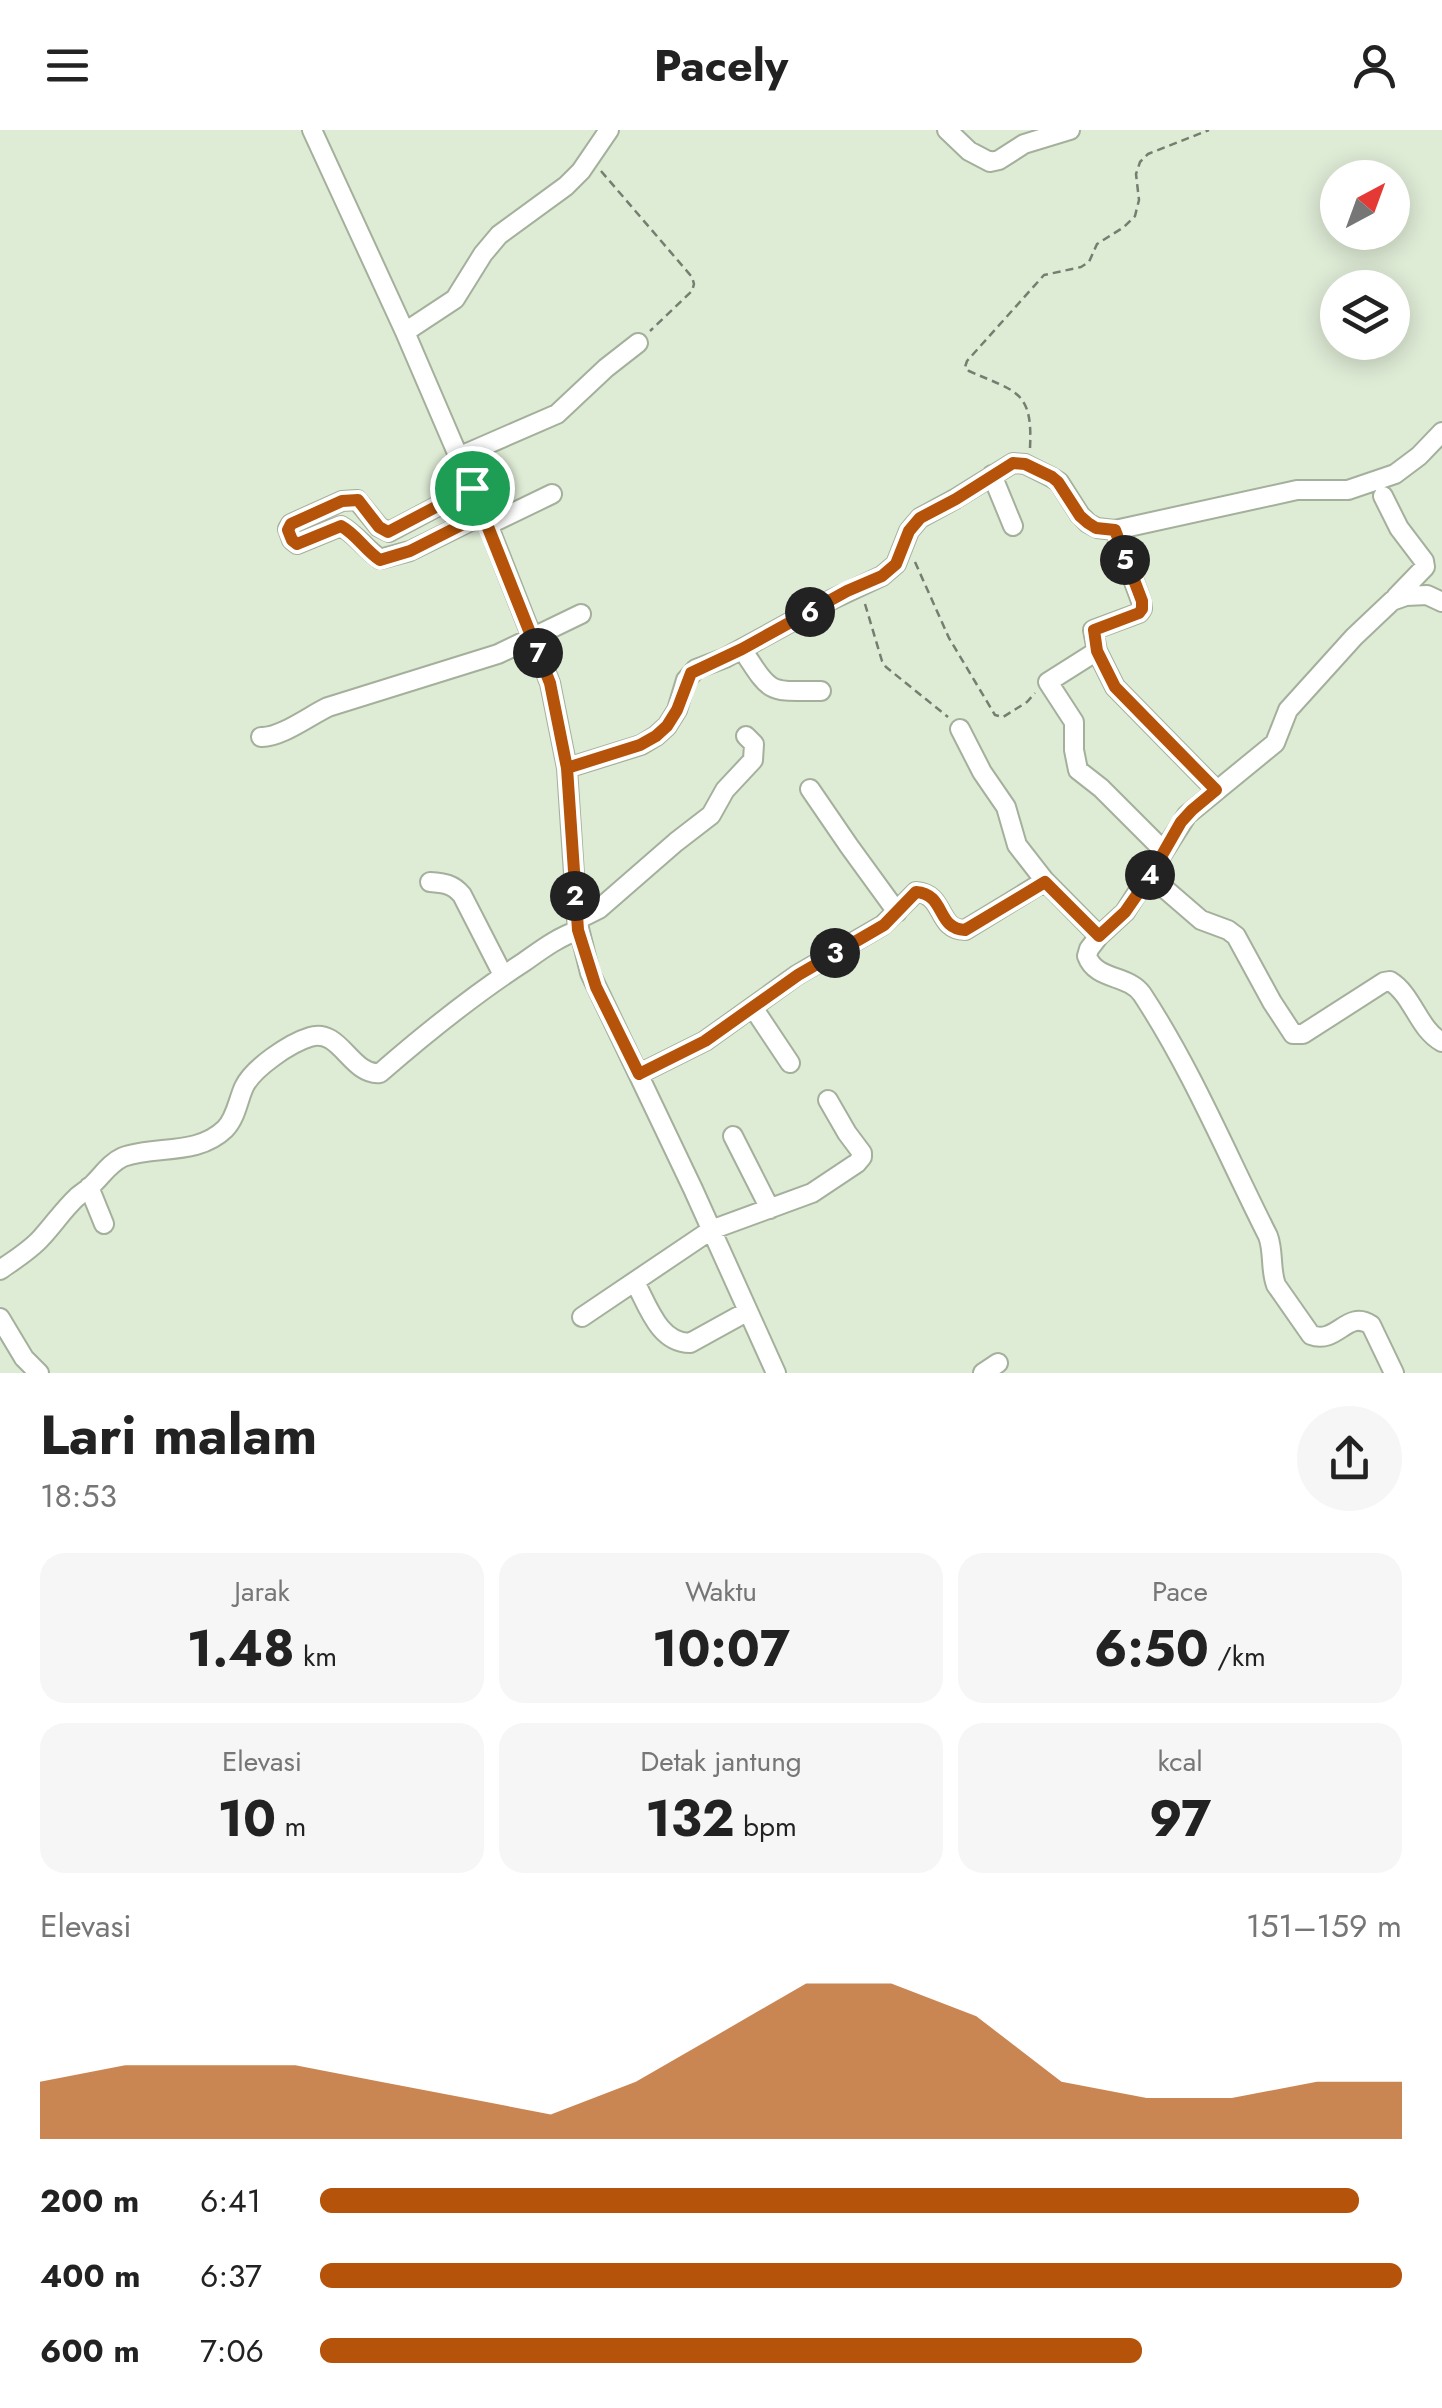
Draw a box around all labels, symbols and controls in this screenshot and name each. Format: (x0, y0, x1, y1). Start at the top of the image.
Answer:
text: Pacely (654, 33, 788, 98)
icon: menu (40, 38, 95, 93)
icon: person (1347, 38, 1402, 93)
north arrow (1320, 160, 1410, 250)
map controls (1320, 160, 1410, 360)
button: layers (1320, 270, 1410, 360)
pin (430, 446, 515, 531)
icon: arrive (445, 461, 500, 516)
pin: 5 (1100, 535, 1150, 585)
text: 5 (1116, 539, 1134, 580)
pin: 6 (785, 587, 835, 637)
text: 6 (801, 591, 819, 632)
pin: 7 (513, 628, 563, 678)
text: 7 (530, 632, 546, 673)
pin: 4 (1125, 850, 1175, 900)
text: 4 (1140, 854, 1160, 895)
pin: 2 (550, 871, 600, 921)
text: 2 (566, 875, 584, 916)
pin: 3 (810, 928, 860, 978)
text: 3 (826, 932, 844, 973)
text: Lari malam (40, 1395, 317, 1475)
button: share (1297, 1406, 1402, 1511)
text: 18:53 (40, 1473, 117, 1519)
text: Jarak (234, 1571, 290, 1612)
text: Waktu (685, 1571, 757, 1612)
text: Pace (1152, 1571, 1208, 1612)
text: 1.48 (187, 1612, 295, 1685)
text: 10:07 (652, 1612, 790, 1685)
text: 6:50 (1094, 1612, 1209, 1685)
text: km (295, 1636, 337, 1677)
text: /km (1209, 1636, 1266, 1677)
text: Elevasi (222, 1741, 302, 1782)
text: Detak jantung (640, 1741, 802, 1782)
text: kcal (1157, 1741, 1203, 1782)
text: 10 (218, 1782, 276, 1855)
text: 132 (645, 1782, 735, 1855)
text: 97 (1149, 1782, 1211, 1855)
text: m (276, 1806, 306, 1847)
text: bpm (735, 1806, 797, 1847)
text: Elevasi (40, 1903, 132, 1949)
text: 151–159 m (1246, 1903, 1402, 1949)
text: 200 m (40, 2178, 139, 2224)
text: 6:41 (200, 2178, 261, 2224)
text: 400 m (40, 2253, 141, 2299)
text: 6:37 (200, 2253, 262, 2299)
text: 600 m (40, 2328, 140, 2374)
text: 7:06 (200, 2328, 264, 2374)

